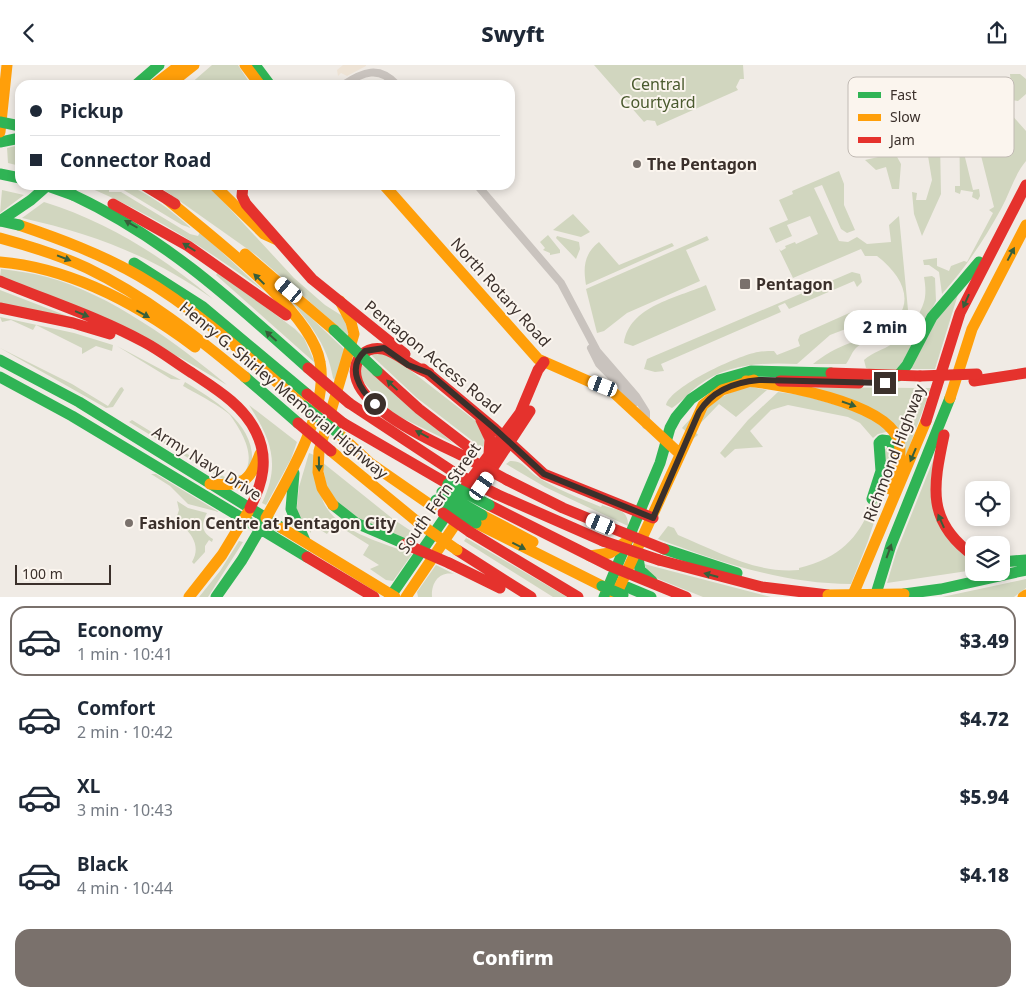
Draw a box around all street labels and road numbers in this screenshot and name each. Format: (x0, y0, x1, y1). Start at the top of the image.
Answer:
street label: North Rotary Road (446, 233, 556, 351)
street label: Pentagon Access Road (360, 295, 506, 419)
street label: Henry G. Shirley Memorial Highway (175, 296, 394, 484)
street label: Richmond Highway (858, 380, 931, 525)
street label: Army Navy Drive (148, 420, 266, 506)
street label: South Fern Street (392, 438, 486, 558)

